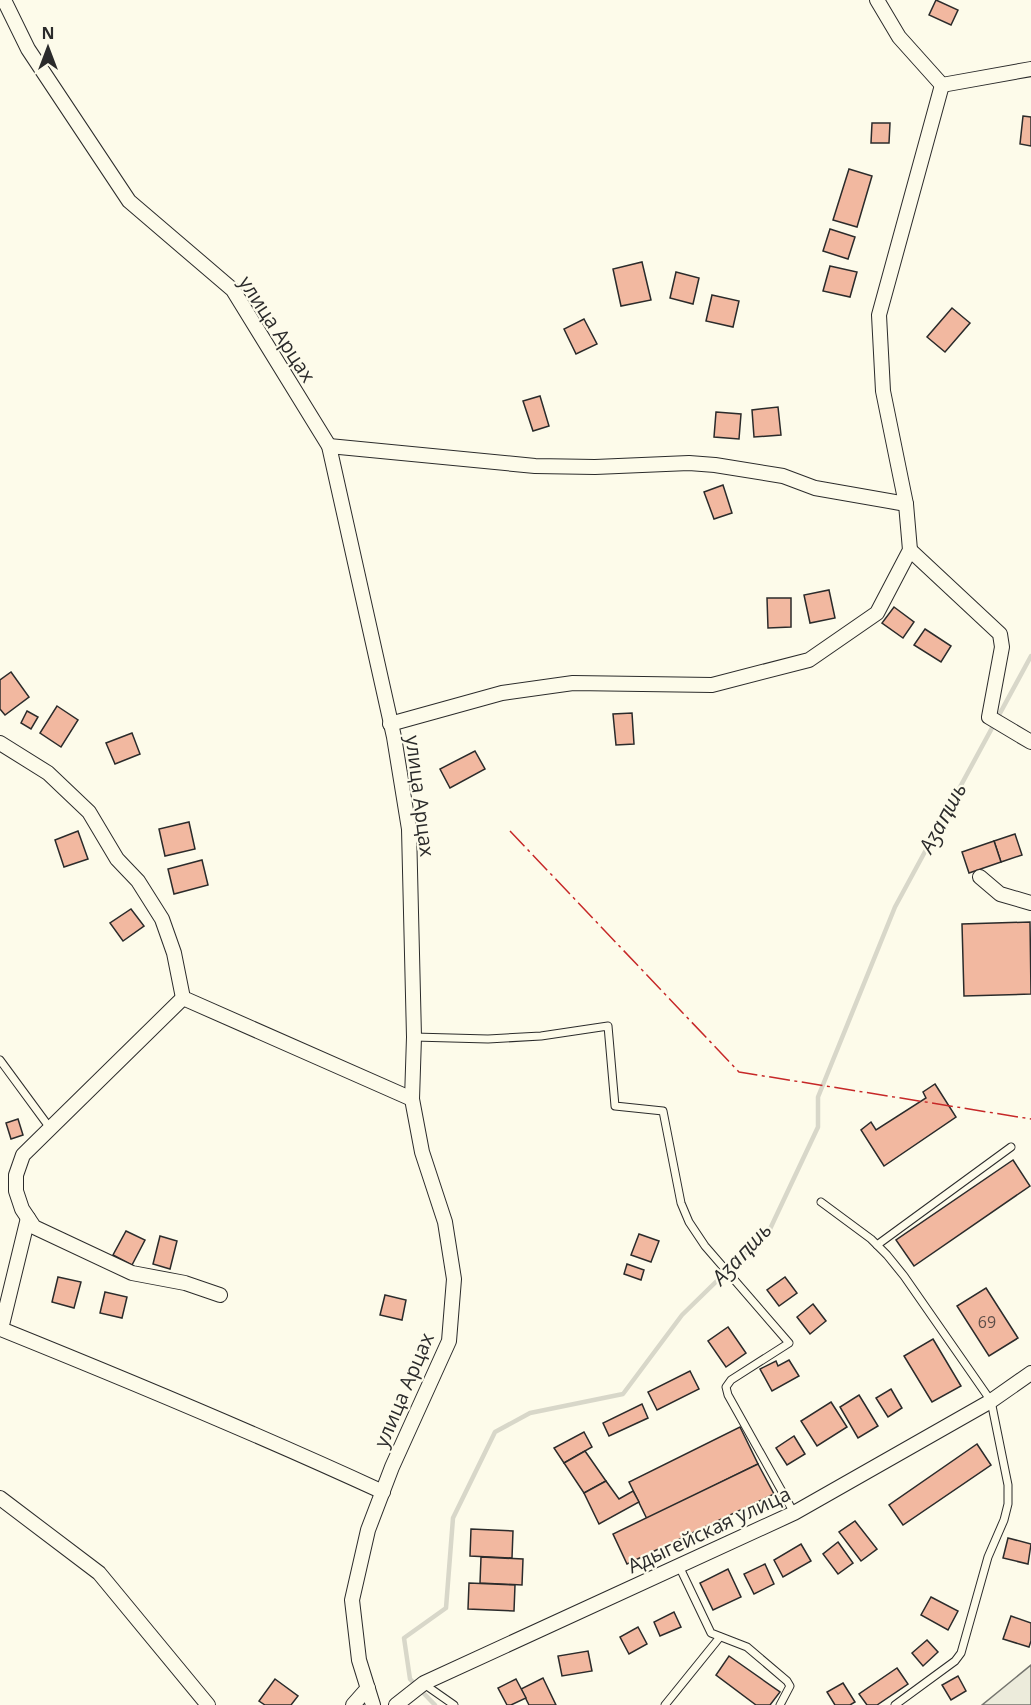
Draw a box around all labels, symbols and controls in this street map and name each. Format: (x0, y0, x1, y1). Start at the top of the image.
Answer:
north arrow (18, 18, 78, 78)
text: N (41, 22, 55, 44)
street label: улица Арцах (233, 270, 322, 388)
street label: улица Арцах (400, 734, 441, 859)
water label: Аӡаԥшь (911, 777, 972, 859)
water label: Аӡаԥшь (704, 1216, 777, 1292)
house number: 69 (978, 1311, 996, 1333)
street label: улица Арцах (367, 1328, 440, 1451)
street label: Адыгейская улица (623, 1480, 795, 1579)

